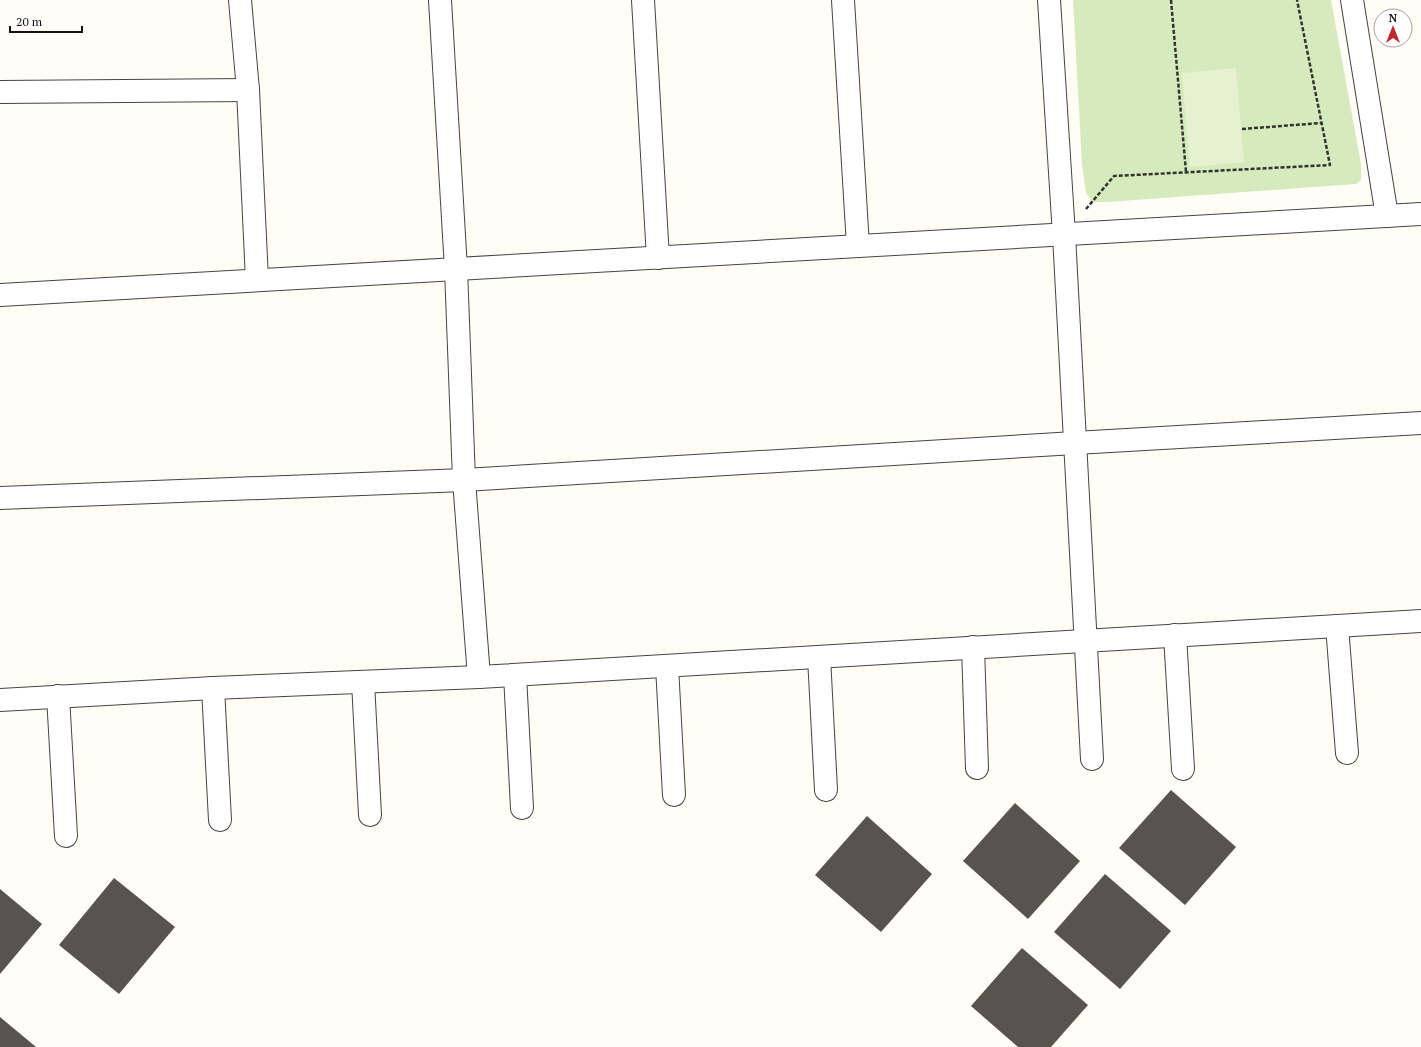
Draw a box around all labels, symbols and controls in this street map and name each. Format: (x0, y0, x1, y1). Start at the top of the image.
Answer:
scale bar (10, 8, 82, 34)
north arrow (1373, 8, 1413, 48)
text: N (1389, 11, 1398, 25)
text: 20 m (16, 14, 43, 29)

